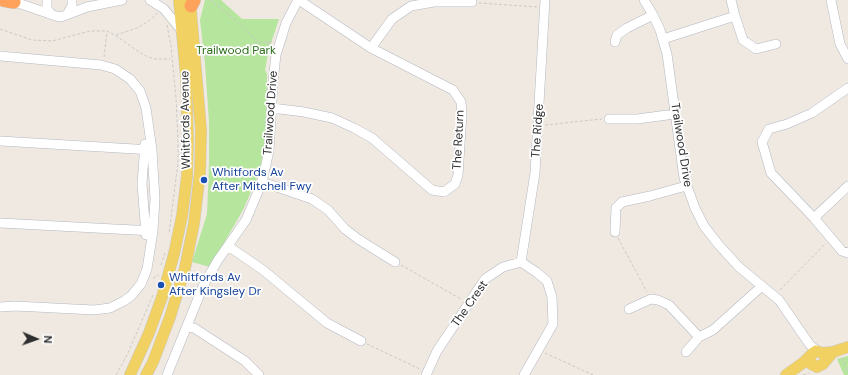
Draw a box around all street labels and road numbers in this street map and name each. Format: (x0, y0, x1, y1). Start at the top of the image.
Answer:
street label: Whitfords Avenue (178, 70, 194, 170)
street label: Trailwood Drive (261, 70, 281, 156)
street label: Trailwood Drive (667, 102, 695, 188)
street label: The Ridge (529, 103, 547, 159)
street label: The Return (450, 110, 468, 170)
street label: The Crest (449, 278, 491, 330)

